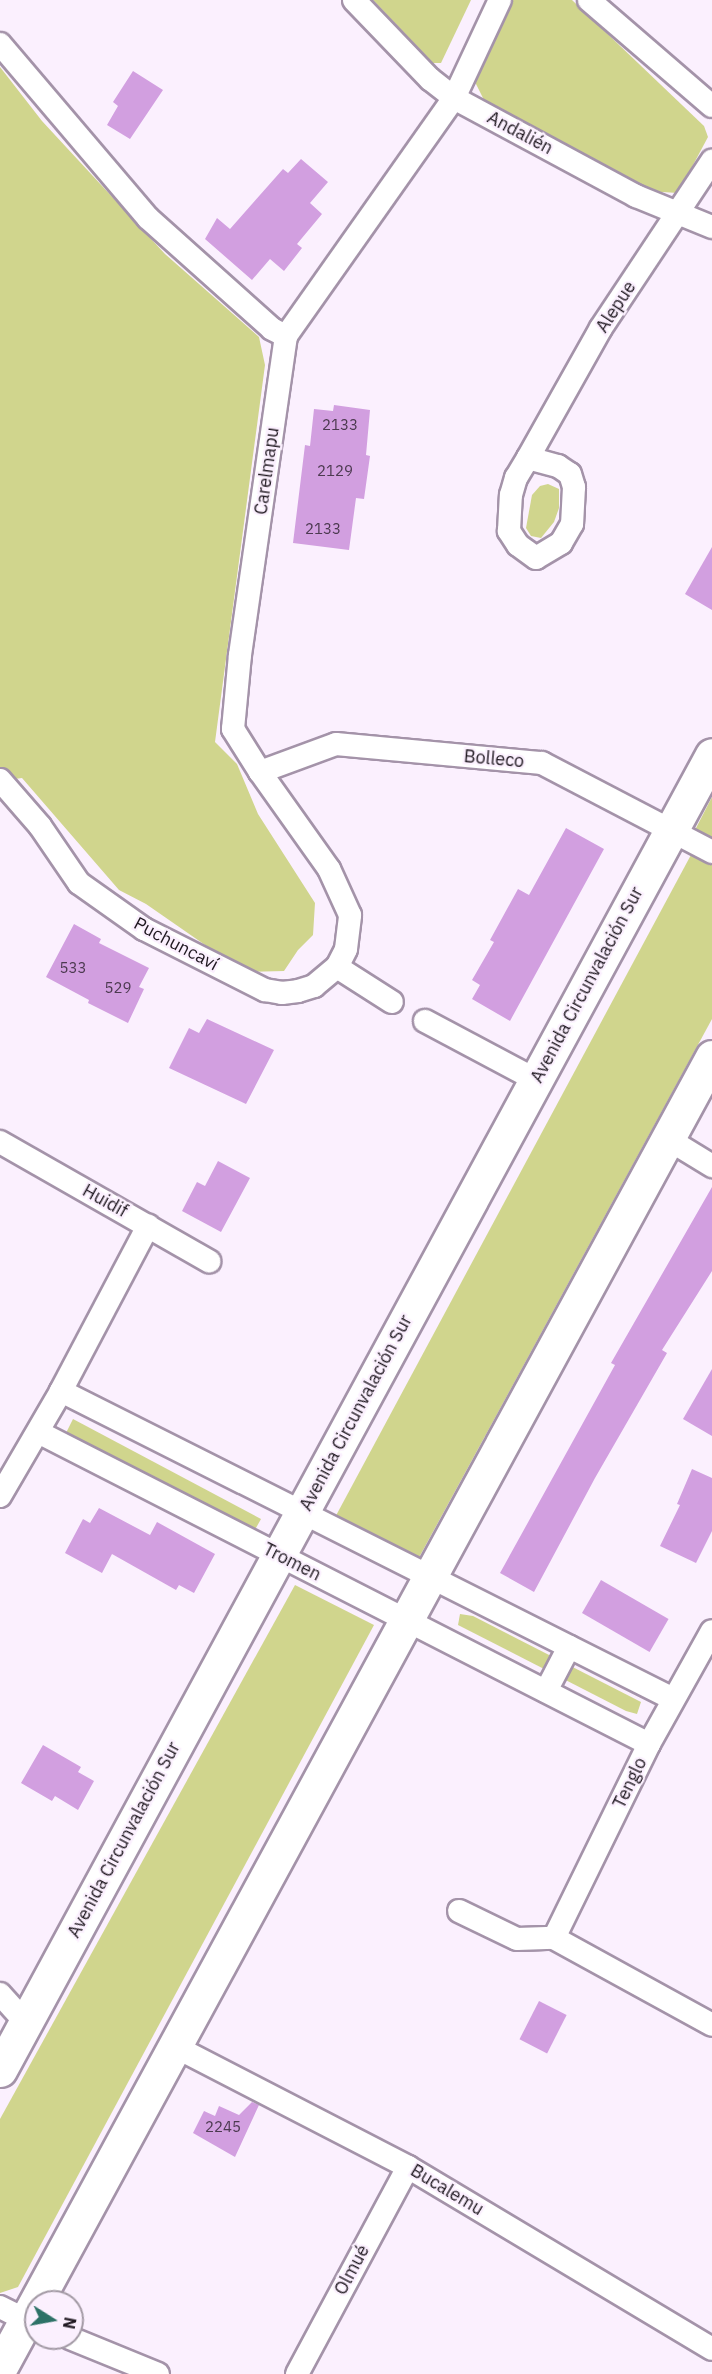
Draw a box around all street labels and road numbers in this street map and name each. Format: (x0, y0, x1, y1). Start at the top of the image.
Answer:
street label: Andalién (483, 107, 557, 159)
street label: Alepue (591, 277, 641, 337)
street label: Carelmapu (250, 426, 284, 516)
street label: Bolleco (463, 746, 525, 772)
street label: Avenida Circunvalación Sur (526, 883, 648, 1087)
street label: Puchuncaví (130, 913, 222, 975)
street label: Huidif (79, 1180, 131, 1222)
street label: Avenida Circunvalación Sur (295, 1311, 417, 1515)
street label: Tromen (260, 1538, 324, 1586)
street label: Avenida Circunvalación Sur (63, 1738, 185, 1942)
street label: Tenglo (609, 1754, 651, 1812)
street label: Bucalemu (407, 2160, 487, 2220)
street label: Olmué (330, 2241, 374, 2299)

